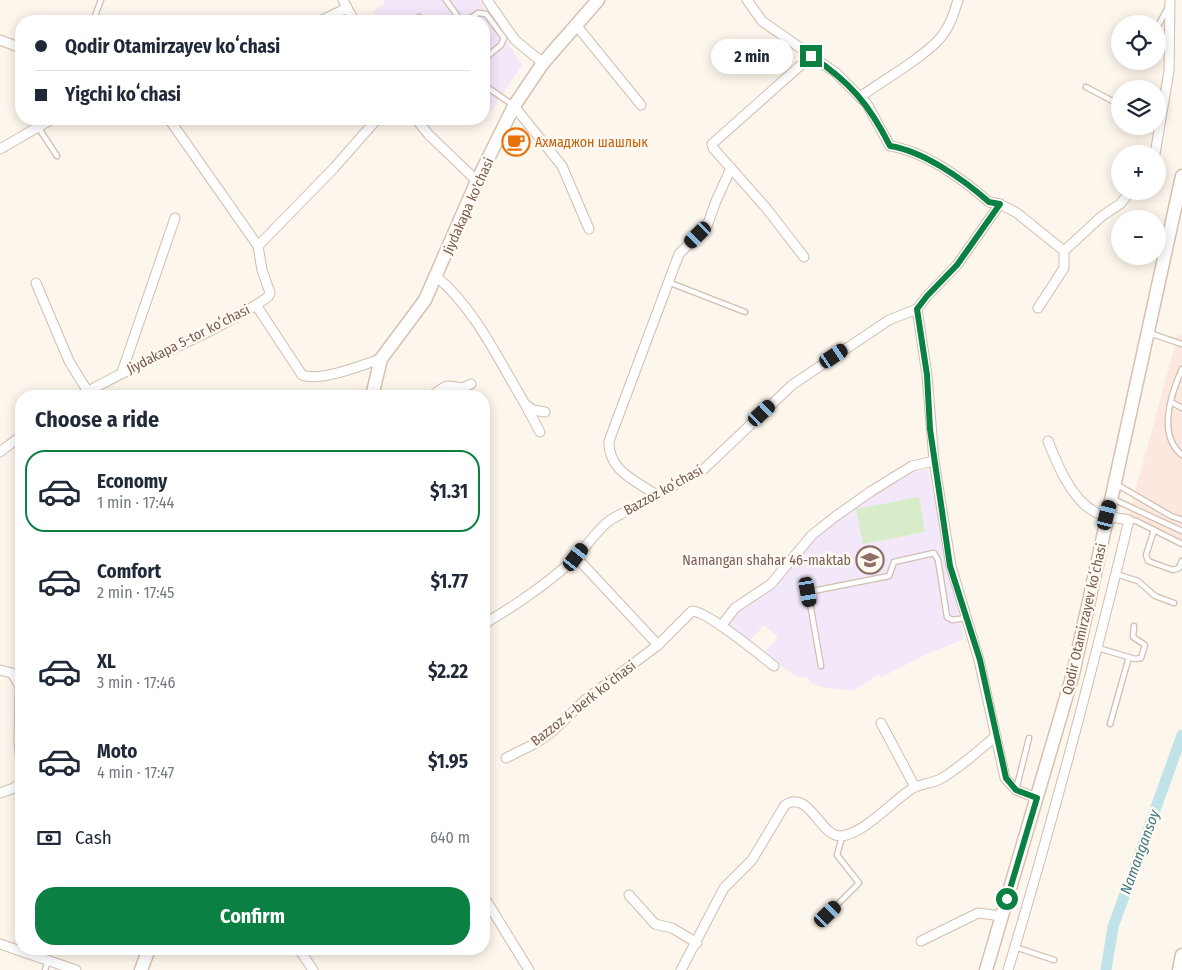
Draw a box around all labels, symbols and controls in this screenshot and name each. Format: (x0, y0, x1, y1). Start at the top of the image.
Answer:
map controls (1111, 15, 1166, 265)
button: locate (1111, 15, 1166, 70)
text: Qodir Otamirzayev koʻchasi (65, 35, 280, 58)
callout: 2 min (711, 38, 794, 74)
route end (800, 45, 822, 67)
text: 2 min (734, 47, 770, 66)
button: layers (1111, 80, 1166, 135)
text: Yigchi koʻchasi (65, 83, 181, 106)
cafe icon: Ахмаджон шашлык (501, 127, 531, 157)
place label: Ахмаджон шашлык (535, 134, 648, 151)
button: + (1111, 145, 1166, 200)
street label: Jiydakapa ko'chasi (439, 155, 497, 257)
button: − (1111, 210, 1166, 265)
car (682, 219, 713, 251)
street label: Jiydakapa 5-tor koʻchasi (124, 301, 253, 378)
car (817, 341, 850, 371)
car (745, 397, 778, 429)
text: Choose a ride (35, 406, 159, 433)
street label: Bazzoz koʻchasi (621, 462, 706, 519)
icon: car (37, 469, 82, 514)
text: Economy (97, 470, 167, 493)
text: $1.31 (430, 480, 468, 503)
text: 1 min · 17:44 (97, 493, 174, 512)
car (1096, 499, 1117, 531)
car (560, 541, 591, 573)
street label: Qodir Otamirzayev koʻchasi (1059, 542, 1110, 697)
school or university icon: Namangan shahar 46-maktab (855, 545, 885, 575)
place label: Namangan shahar 46-maktab (682, 552, 851, 569)
icon: car (37, 559, 82, 604)
text: Comfort (97, 560, 161, 583)
text: $1.77 (431, 570, 468, 593)
car (798, 576, 817, 608)
text: 2 min · 17:45 (97, 583, 174, 602)
icon: car (37, 649, 82, 694)
text: XL (97, 650, 116, 673)
street label: Bazzoz 4-berk koʻchasi (527, 657, 639, 750)
text: $2.22 (428, 660, 468, 683)
text: 3 min · 17:46 (97, 673, 175, 692)
icon: car (37, 739, 82, 784)
text: Moto (97, 740, 137, 763)
text: $1.95 (428, 750, 468, 773)
text: 4 min · 17:47 (97, 763, 174, 782)
water label: Namangansoy (1116, 806, 1164, 897)
icon: cash (35, 824, 63, 852)
text: Cash (75, 826, 112, 849)
text: 640 m (430, 828, 470, 847)
button: Confirm (35, 887, 470, 945)
route start (996, 888, 1018, 910)
car (811, 898, 844, 930)

